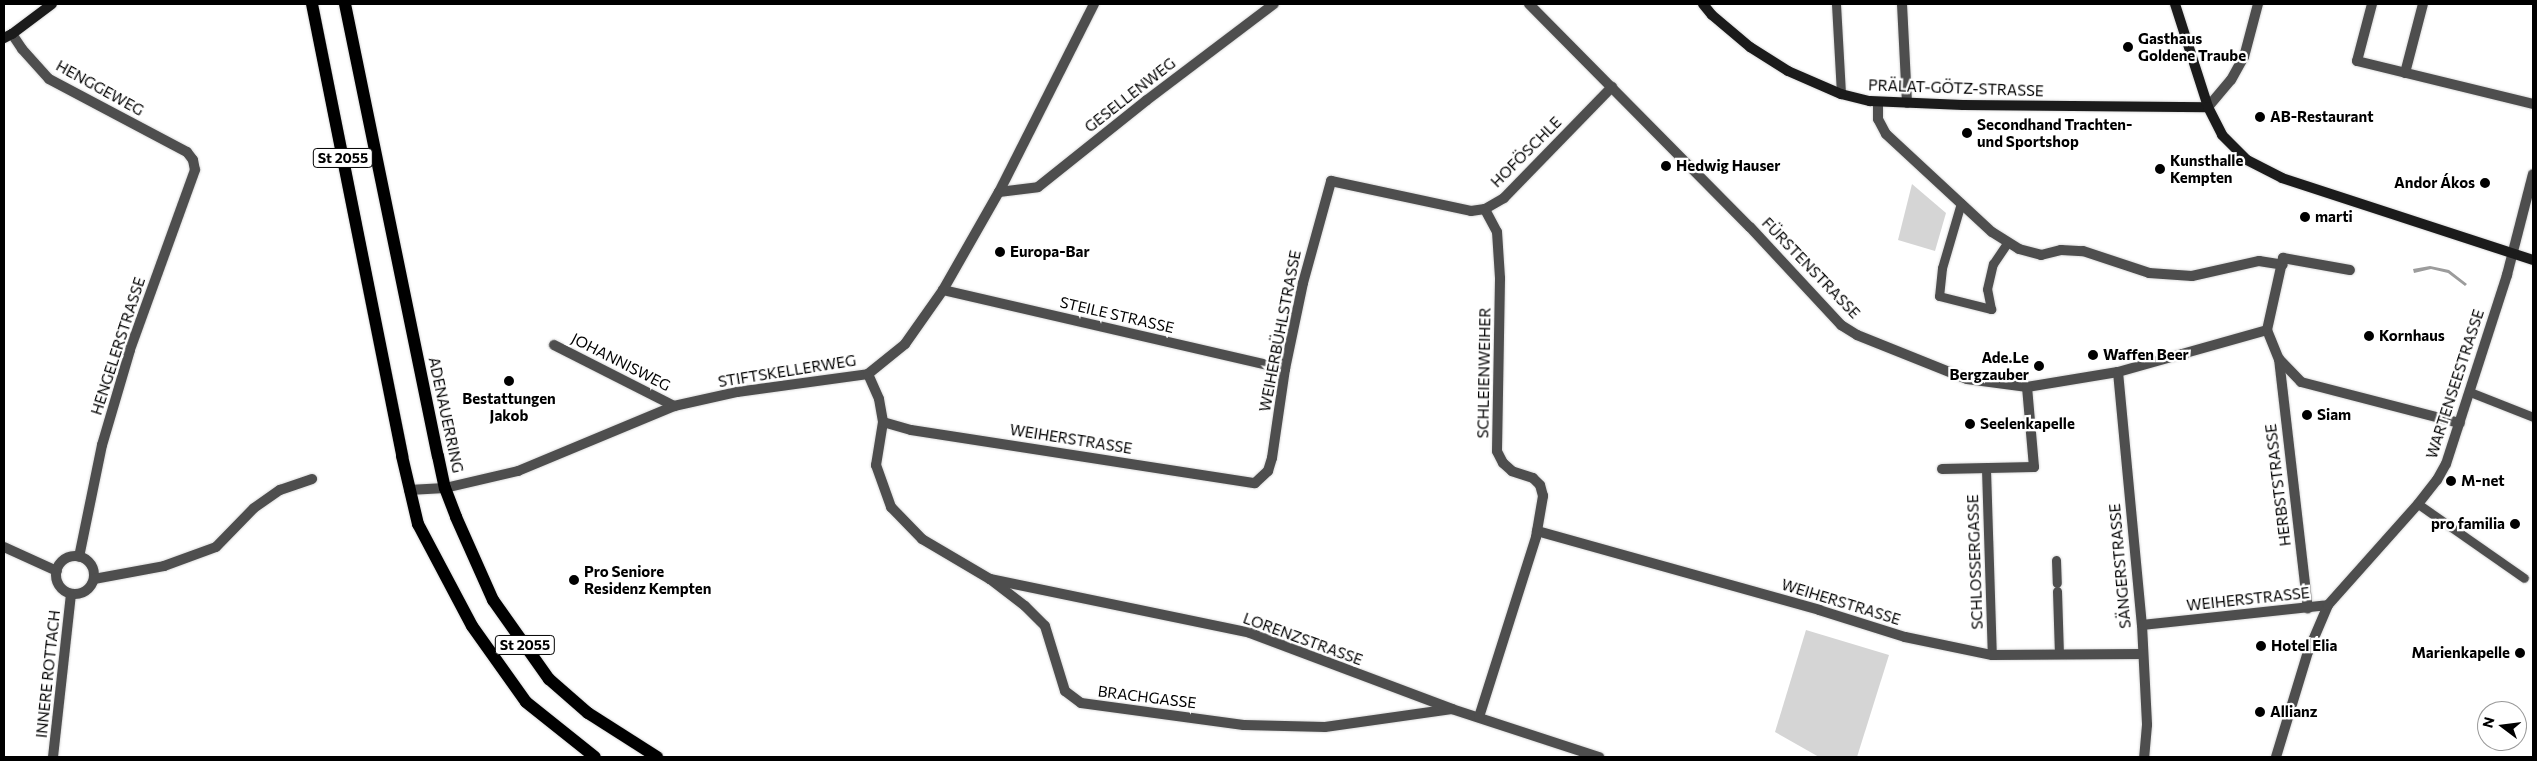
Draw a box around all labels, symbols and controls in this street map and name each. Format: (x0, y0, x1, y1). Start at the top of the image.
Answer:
place label: Gasthaus Goldene Traube (2138, 29, 2246, 64)
marker: Gasthaus Goldene Traube (2122, 41, 2134, 53)
street label: GESELLENWEG (1081, 54, 1179, 136)
street label: HENGGEWEG (53, 56, 147, 120)
street label: PRÄLAT-GÖTZ-STRASSE (1868, 76, 2044, 100)
place label: AB-Restaurant (2270, 108, 2373, 126)
marker: AB-Restaurant (2254, 111, 2266, 123)
street label: HOFÖSCHLE (1487, 113, 1565, 191)
place label: Secondhand Trachten- und Sportshop (1977, 115, 2132, 150)
marker: Secondhand Trachten- und Sportshop (1961, 127, 1973, 139)
road number: St 2055 (312, 146, 374, 170)
place label: Kunsthalle Kempten (2170, 151, 2243, 186)
place label: Hedwig Hauser (1676, 157, 1780, 175)
marker: Hedwig Hauser (1660, 160, 1672, 172)
marker: Kunsthalle Kempten (2154, 163, 2166, 175)
place label: Andor Ákos (2394, 174, 2475, 192)
marker: Andor Ákos (2479, 177, 2491, 189)
place label: marti (2315, 208, 2353, 226)
marker: marti (2299, 211, 2311, 223)
street label: FÜRSTENSTRASSE (1758, 214, 1864, 322)
place label: Europa-Bar (1010, 243, 1090, 261)
marker: Europa-Bar (994, 246, 1006, 258)
street label: WEIHERBÜHLSTRASSE (1256, 249, 1304, 413)
street label: HENGELERSTRASSE (87, 275, 149, 417)
street label: STEILE STRASSE (1058, 293, 1176, 337)
street label: SCHLEIENWEIHER (1474, 307, 1494, 439)
street label: WARTENSEESTRASSE (2422, 307, 2488, 461)
place label: Kornhaus (2379, 327, 2445, 345)
street label: JOHANNISWEG (568, 329, 674, 395)
marker: Kornhaus (2363, 330, 2375, 342)
place label: Waffen Beer (2103, 346, 2189, 364)
place label: Ade.Le Bergzauber (1950, 348, 2029, 383)
marker: Waffen Beer (2087, 349, 2099, 361)
street label: STIFTSKELLERWEG (717, 351, 857, 391)
street label: ADENAUERRING (425, 355, 467, 475)
marker: Ade.Le Bergzauber (2033, 360, 2045, 372)
marker: Bestattungen Jakob (503, 375, 515, 387)
place label: Bestattungen Jakob (462, 389, 556, 424)
place label: Siam (2317, 406, 2351, 424)
marker: Siam (2301, 409, 2313, 421)
place label: Seelenkapelle (1980, 415, 2075, 433)
marker: Seelenkapelle (1964, 418, 1976, 430)
street label: WEIHERSTRASSE (1008, 420, 1134, 458)
street label: HERBSTSTRASSE (2262, 423, 2294, 547)
place label: M-net (2461, 472, 2505, 490)
marker: M-net (2445, 475, 2457, 487)
street label: SCHLOSSERGASSE (1964, 494, 1986, 630)
street label: SÄNGERSTRASSE (2106, 503, 2134, 629)
place label: pro familia (2431, 515, 2505, 533)
marker: pro familia (2509, 518, 2521, 530)
place label: Pro Seniore Residenz Kempten (584, 562, 711, 597)
marker: Pro Seniore Residenz Kempten (568, 574, 580, 586)
street label: WEIHERSTRASSE (1779, 575, 1903, 629)
street label: WEIHERSTRASSE (2186, 584, 2310, 614)
street label: INNERE ROTTACH (32, 609, 64, 739)
street label: LORENZSTRASSE (1241, 609, 1365, 669)
road number: St 2055 (494, 634, 556, 656)
place label: Hotel Elia (2271, 637, 2337, 655)
marker: Hotel Elia (2255, 640, 2267, 652)
place label: Marienkapelle (2411, 644, 2510, 662)
marker: Marienkapelle (2514, 647, 2526, 659)
street label: BRACHGASSE (1097, 682, 1197, 712)
north arrow (2477, 701, 2527, 751)
place label: Allianz (2270, 703, 2317, 721)
marker: Allianz (2254, 706, 2266, 718)
text: N (2478, 715, 2498, 730)

